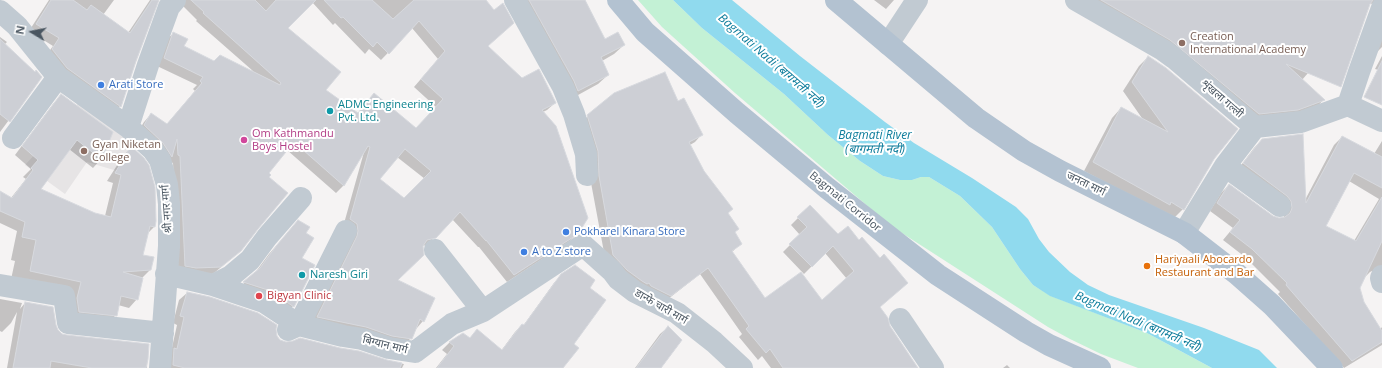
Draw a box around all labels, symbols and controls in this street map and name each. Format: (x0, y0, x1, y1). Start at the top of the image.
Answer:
water label: Bagmati Nadi (बागमती नदी) (715, 11, 827, 111)
north arrow (12, 12, 52, 52)
text: N (12, 24, 28, 36)
place label: Creation International Academy (1190, 30, 1306, 56)
marker: Creation International Academy (1177, 38, 1187, 48)
street label: शृंखला गल्ली (1198, 77, 1246, 121)
place label: Arati Store (109, 78, 163, 92)
marker: Arati Store (96, 80, 106, 90)
place label: ADMC Engineering Pvt. Ltd. (338, 98, 433, 124)
marker: ADMC Engineering Pvt. Ltd. (325, 106, 335, 116)
place label: Om Kathmandu Boys Hostel (252, 127, 334, 153)
water label: Bagmati River (बागमती नदी) (838, 129, 912, 157)
marker: Om Kathmandu Boys Hostel (239, 135, 249, 145)
place label: Gyan Niketan College (92, 138, 161, 164)
marker: Gyan Niketan College (79, 146, 89, 156)
street label: Bagmati Corridor (807, 169, 883, 235)
street label: जनता मार्ग (1064, 169, 1108, 199)
street label: श्री नगर मार्ग (159, 184, 175, 234)
place label: Pokharel Kinara Store (574, 225, 685, 239)
marker: Pokharel Kinara Store (561, 227, 571, 237)
place label: A to Z store (532, 245, 591, 259)
marker: A to Z store (519, 247, 529, 257)
place label: Hariyaali Abocardo Restaurant and Bar (1155, 253, 1254, 279)
marker: Hariyaali Abocardo Restaurant and Bar (1142, 261, 1152, 271)
place label: Naresh Giri (310, 268, 368, 282)
marker: Naresh Giri (297, 270, 307, 280)
street label: डान्फे चारी मार्ग (632, 287, 690, 327)
place label: Bigyan Clinic (267, 289, 331, 303)
water label: Bagmati Nadi (बागमती नदी) (1073, 289, 1203, 355)
marker: Bigyan Clinic (254, 291, 264, 301)
street label: बिग्यान मार्ग (361, 333, 409, 357)

